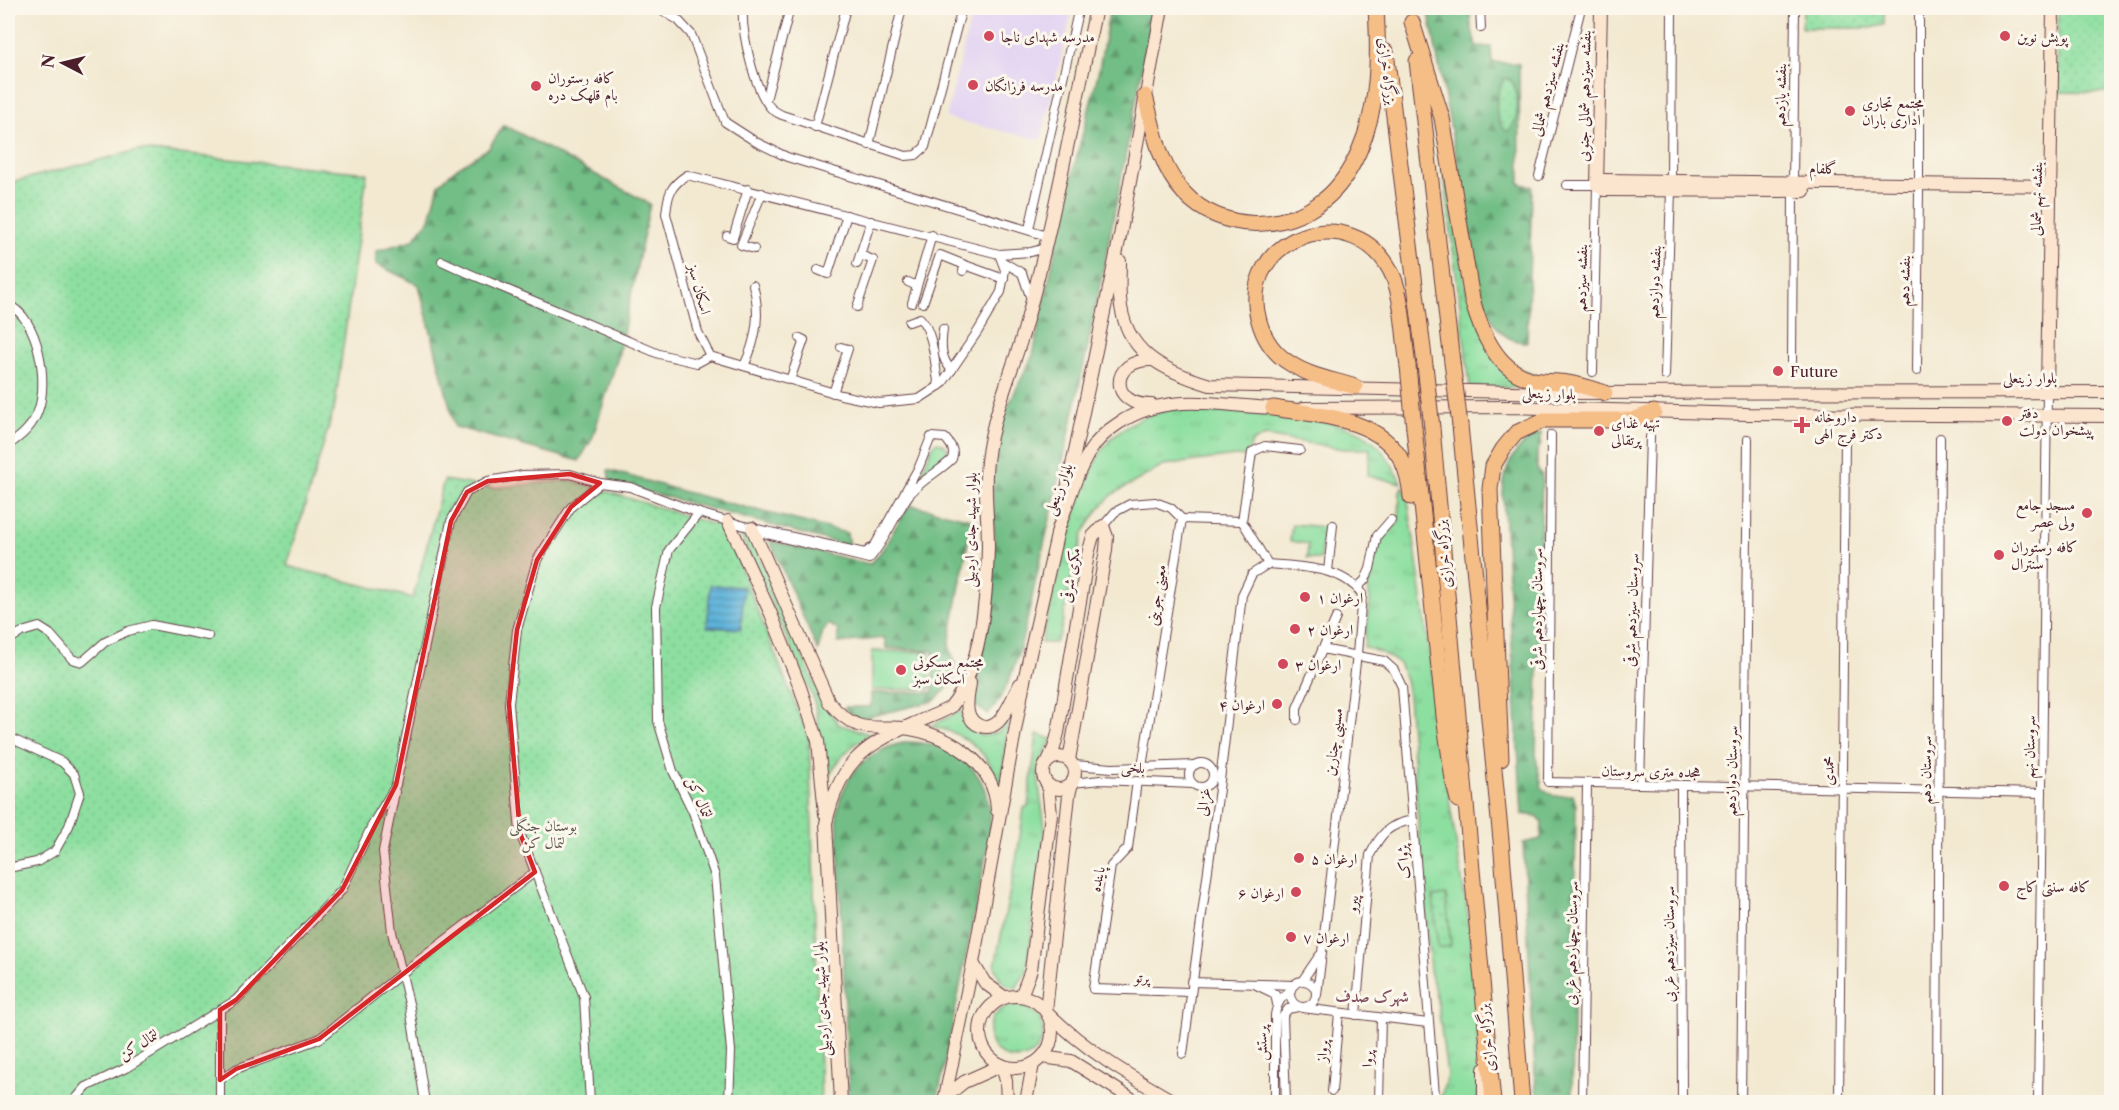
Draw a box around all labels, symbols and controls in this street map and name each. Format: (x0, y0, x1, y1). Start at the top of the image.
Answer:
place label: مدرسه شهدای ناجا (1001, 27, 1095, 47)
place label: پویش نوین (2017, 27, 2069, 48)
marker: مدرسه شهدای ناجا (982, 29, 996, 43)
marker: پویش نوین (1998, 29, 2012, 43)
street label: بنفشه سیزدهم شمالی جنوبی (1573, 30, 1600, 162)
north arrow (33, 33, 93, 93)
street label: بزرگراه خرازی (1374, 36, 1402, 106)
street label: بنفشه سیزدهم شمالی (1526, 40, 1573, 140)
text: N (37, 53, 59, 69)
street label: بنفشه یازدهم (1770, 63, 1795, 127)
place label: کافه رستوران بام قلهک دره (548, 68, 618, 108)
place label: مدرسه فرزانگان (985, 76, 1063, 96)
marker: مدرسه فرزانگان (966, 78, 980, 92)
marker: کافه رستوران بام قلهک دره (529, 79, 543, 93)
place label: مجتمع تجاری اداری باران (1862, 93, 1924, 129)
marker: مجتمع تجاری اداری باران (1843, 104, 1857, 118)
street label: گلفام (1809, 158, 1837, 182)
street label: بنفشه نهم شمالی (2026, 162, 2051, 237)
street label: بنفشه سیزدهم (1571, 244, 1596, 312)
street label: بنفشه دوازدهم (1643, 245, 1670, 319)
street label: بنفشه دهم (1894, 255, 1919, 307)
street label: اسکان سبز (684, 260, 716, 317)
place label: Future (1790, 362, 1838, 381)
marker: Future (1771, 364, 1785, 378)
street label: بلوار زینعلی (2003, 368, 2057, 389)
street label: بلوار زینعلی (1521, 383, 1577, 405)
place label: دفتر پیشخوان دولت (2017, 403, 2095, 440)
place label: داروخانه دکتر فرج الهی (1814, 407, 1882, 447)
place label: تهیه غذای پرتقالی (1611, 413, 1660, 450)
marker: دفتر پیشخوان دولت (2000, 414, 2014, 428)
marker: داروخانه دکتر فرج الهی (1795, 418, 1809, 432)
marker: تهیه غذای پرتقالی (1592, 424, 1606, 438)
street label: بلوار زینعلی (1039, 460, 1079, 518)
street label: بلوار شهید جدی اردبیلی (959, 472, 983, 588)
place label: مسجد جامع ولی عصر (2016, 495, 2075, 532)
marker: مسجد جامع ولی عصر (2080, 506, 2094, 520)
street label: بزرگراه خرازی (1431, 519, 1455, 589)
place label: کافه رستوران سنترال (2011, 537, 2078, 573)
street label: مکری شرقی (1056, 546, 1085, 604)
street label: سروستان چهاردهم شرقی (1527, 548, 1551, 670)
marker: کافه رستوران سنترال (1992, 548, 2006, 562)
street label: سروستان سیزدهم شرقی (1620, 553, 1647, 667)
street label: معینی جوینی (1142, 563, 1172, 627)
place label: ارغوان ۱ (1317, 588, 1363, 607)
marker: ارغوان ۱ (1298, 590, 1312, 604)
place label: ارغوان ۲ (1307, 620, 1353, 639)
marker: ارغوان ۲ (1288, 622, 1302, 636)
place label: مجتمع مسکونی اسکان سبز (911, 652, 983, 688)
place label: ارغوان ۳ (1295, 655, 1341, 674)
marker: ارغوان ۳ (1276, 657, 1290, 671)
marker: مجتمع مسکونی اسکان سبز (894, 663, 908, 677)
place label: ارغوان ۴ (1219, 695, 1265, 714)
marker: ارغوان ۴ (1270, 697, 1284, 711)
street label: مسیبی چناربن (1319, 707, 1350, 777)
street label: سروستان نهم (2019, 715, 2044, 779)
street label: سروستان دوازدهم (1721, 725, 1746, 817)
street label: سروستان دهم (1916, 735, 1940, 805)
street label: محمدی (1818, 756, 1838, 786)
street label: بلخی (1121, 757, 1145, 779)
street label: هجده متری سروستان (1601, 761, 1701, 782)
street label: لتمال کن (682, 773, 717, 821)
street label: غزالی (1192, 787, 1216, 818)
park label: بوستان جنگلی لتمال کن (509, 816, 577, 853)
street label: پژواک (1392, 843, 1415, 880)
place label: ارغوان ۵ (1311, 849, 1357, 868)
marker: ارغوان ۵ (1292, 851, 1306, 865)
street label: پاینده (1085, 863, 1111, 894)
place label: کافه سنتی کاج (2016, 877, 2090, 900)
marker: کافه سنتی کاج (1997, 879, 2011, 893)
street label: سروستان چهاردهم غربی (1560, 880, 1587, 1006)
place label: ارغوان ۶ (1238, 883, 1284, 902)
marker: ارغوان ۶ (1289, 885, 1303, 899)
street label: سروستان سیزدهم غربی (1659, 886, 1683, 1002)
street label: پیرو (1342, 894, 1364, 916)
place label: ارغوان ۷ (1303, 928, 1349, 947)
marker: ارغوان ۷ (1284, 930, 1298, 944)
street label: بلوار شهید جدی اردبیلی (808, 941, 836, 1057)
street label: پرتو (1132, 967, 1151, 988)
district label: شهرک صدف (1335, 986, 1409, 1007)
street label: بزرگراه خرازی (1473, 1003, 1499, 1073)
street label: پرستش (1251, 1024, 1272, 1061)
street label: لتمال کن (115, 1025, 162, 1064)
street label: پرواز (1311, 1038, 1334, 1065)
street label: پروا (1357, 1049, 1378, 1067)

